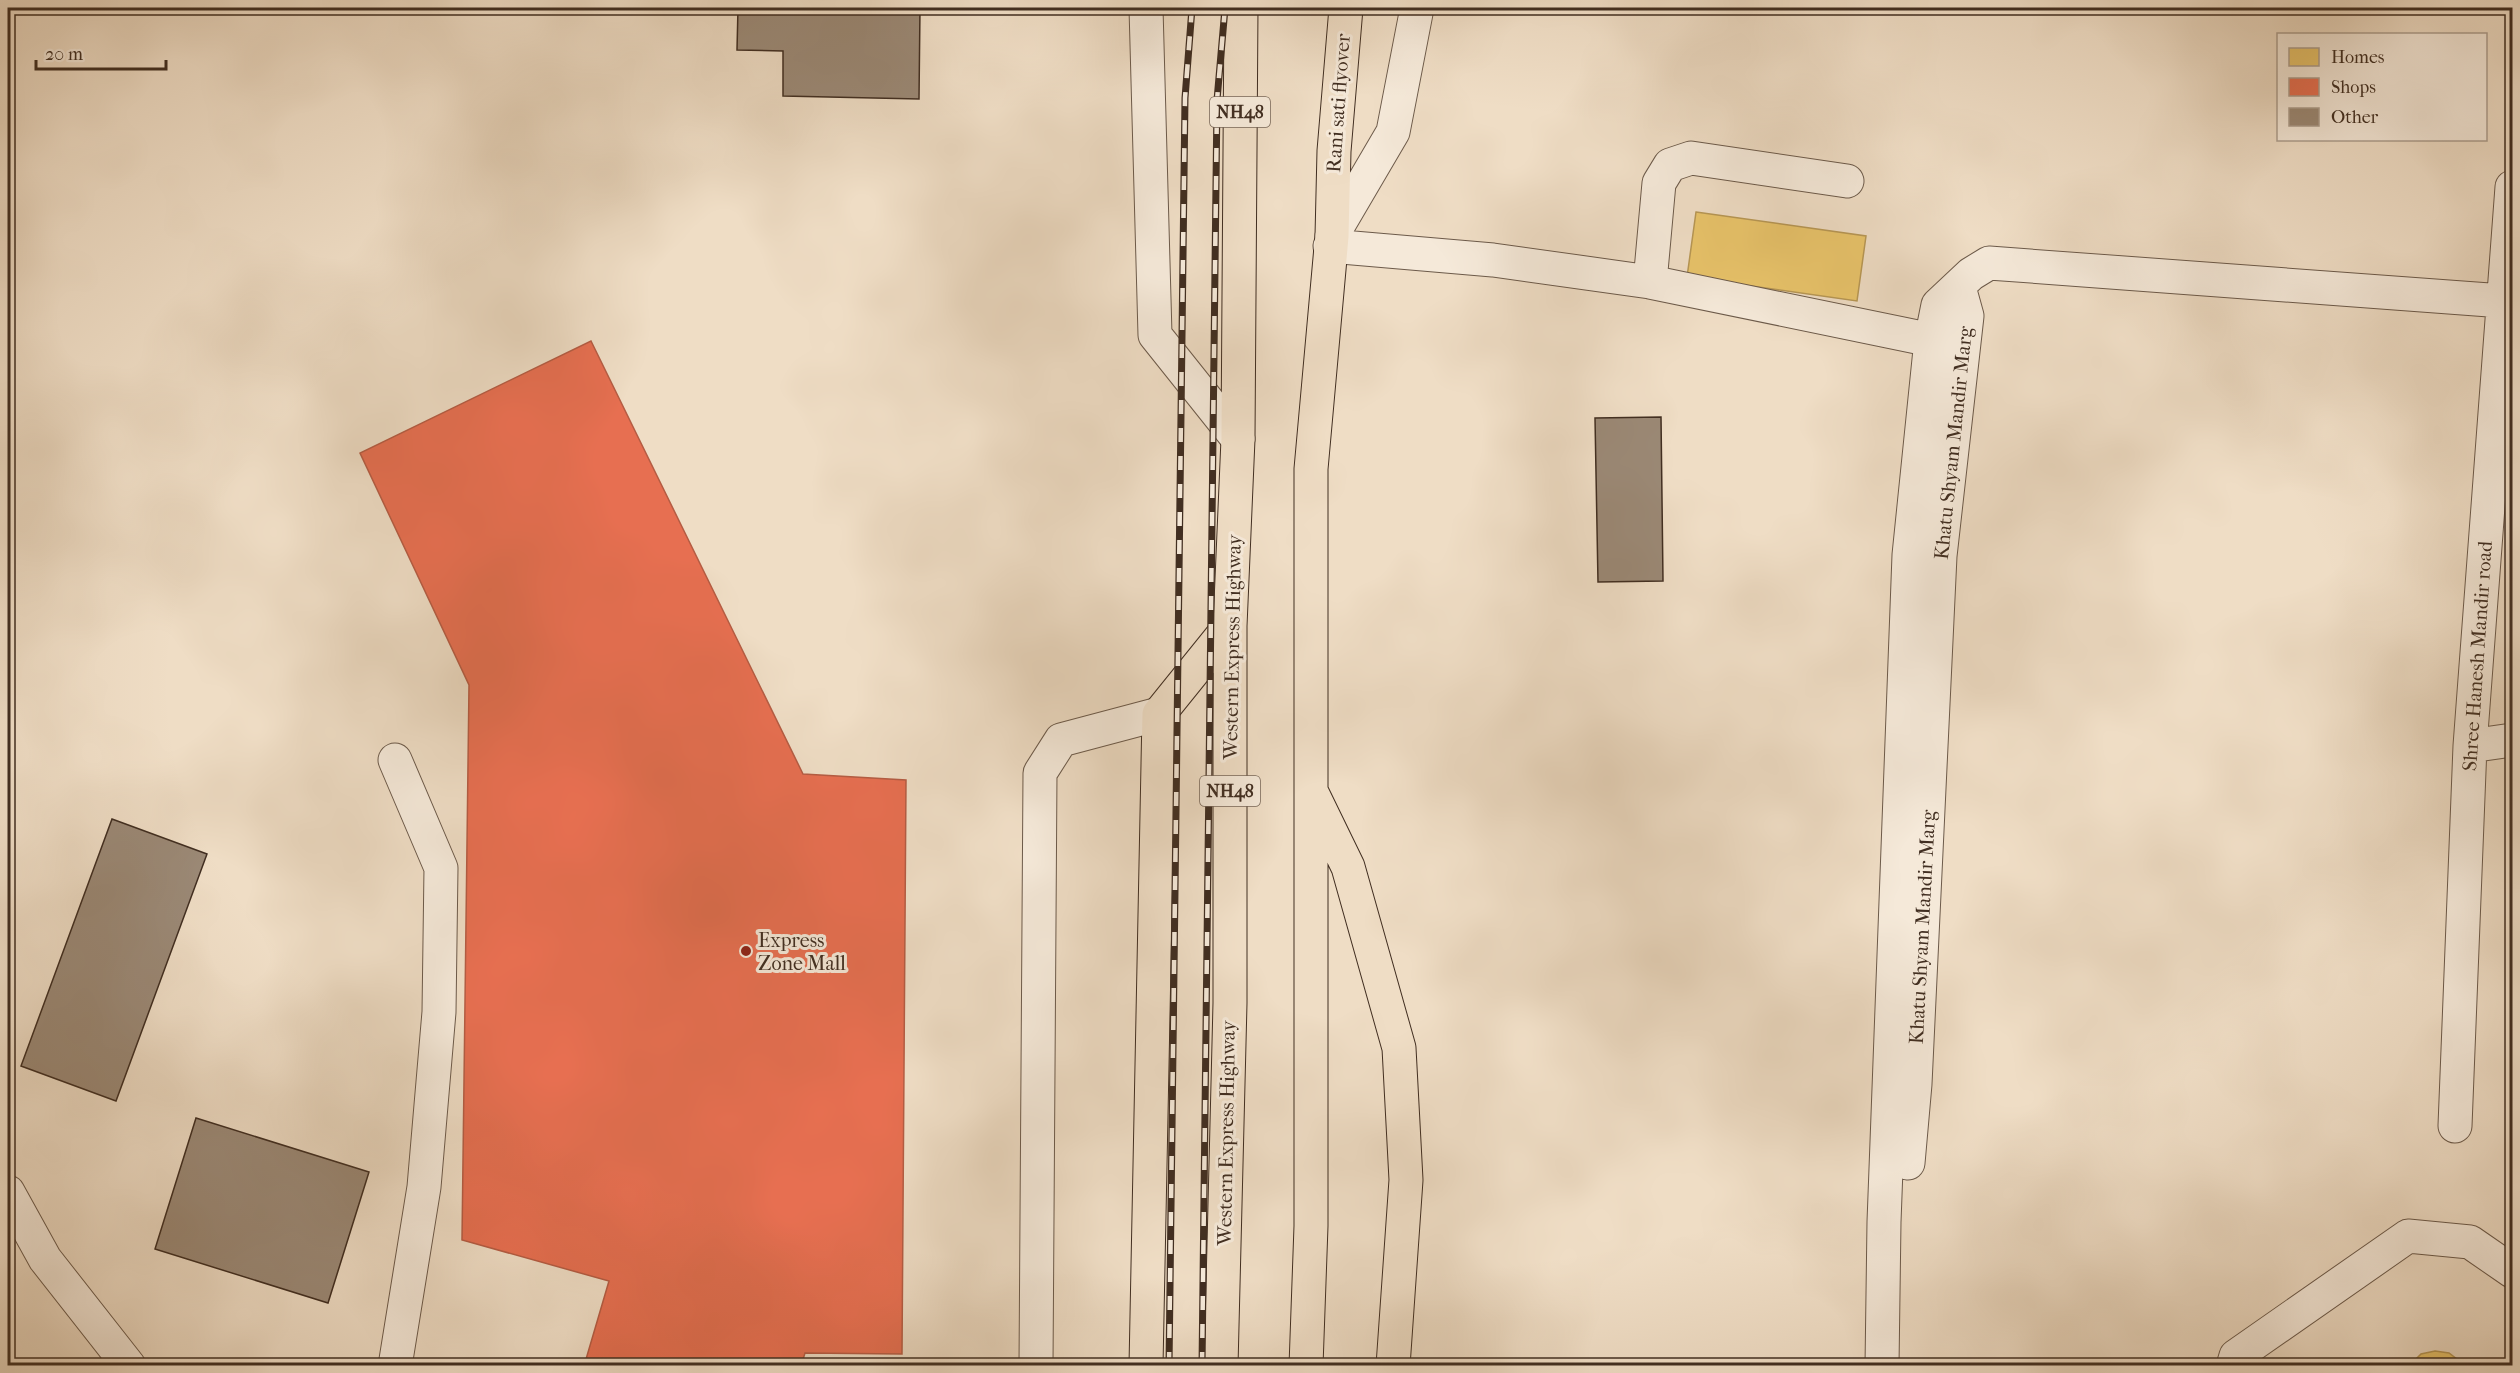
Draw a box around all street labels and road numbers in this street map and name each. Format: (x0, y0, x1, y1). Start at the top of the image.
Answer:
street label: Rani sati flyover (1322, 32, 1355, 173)
road number: NH48 (1210, 97, 1270, 127)
street label: Khatu Shyam Mandir Marg (1930, 325, 1977, 561)
street label: Western Express Highway (1219, 533, 1246, 761)
street label: Shree Hanesh Mandir road (2458, 539, 2497, 772)
road number: NH48 (1200, 776, 1260, 806)
street label: Khatu Shyam Mandir Marg (1905, 809, 1940, 1045)
street label: Western Express Highway (1213, 1019, 1240, 1247)

